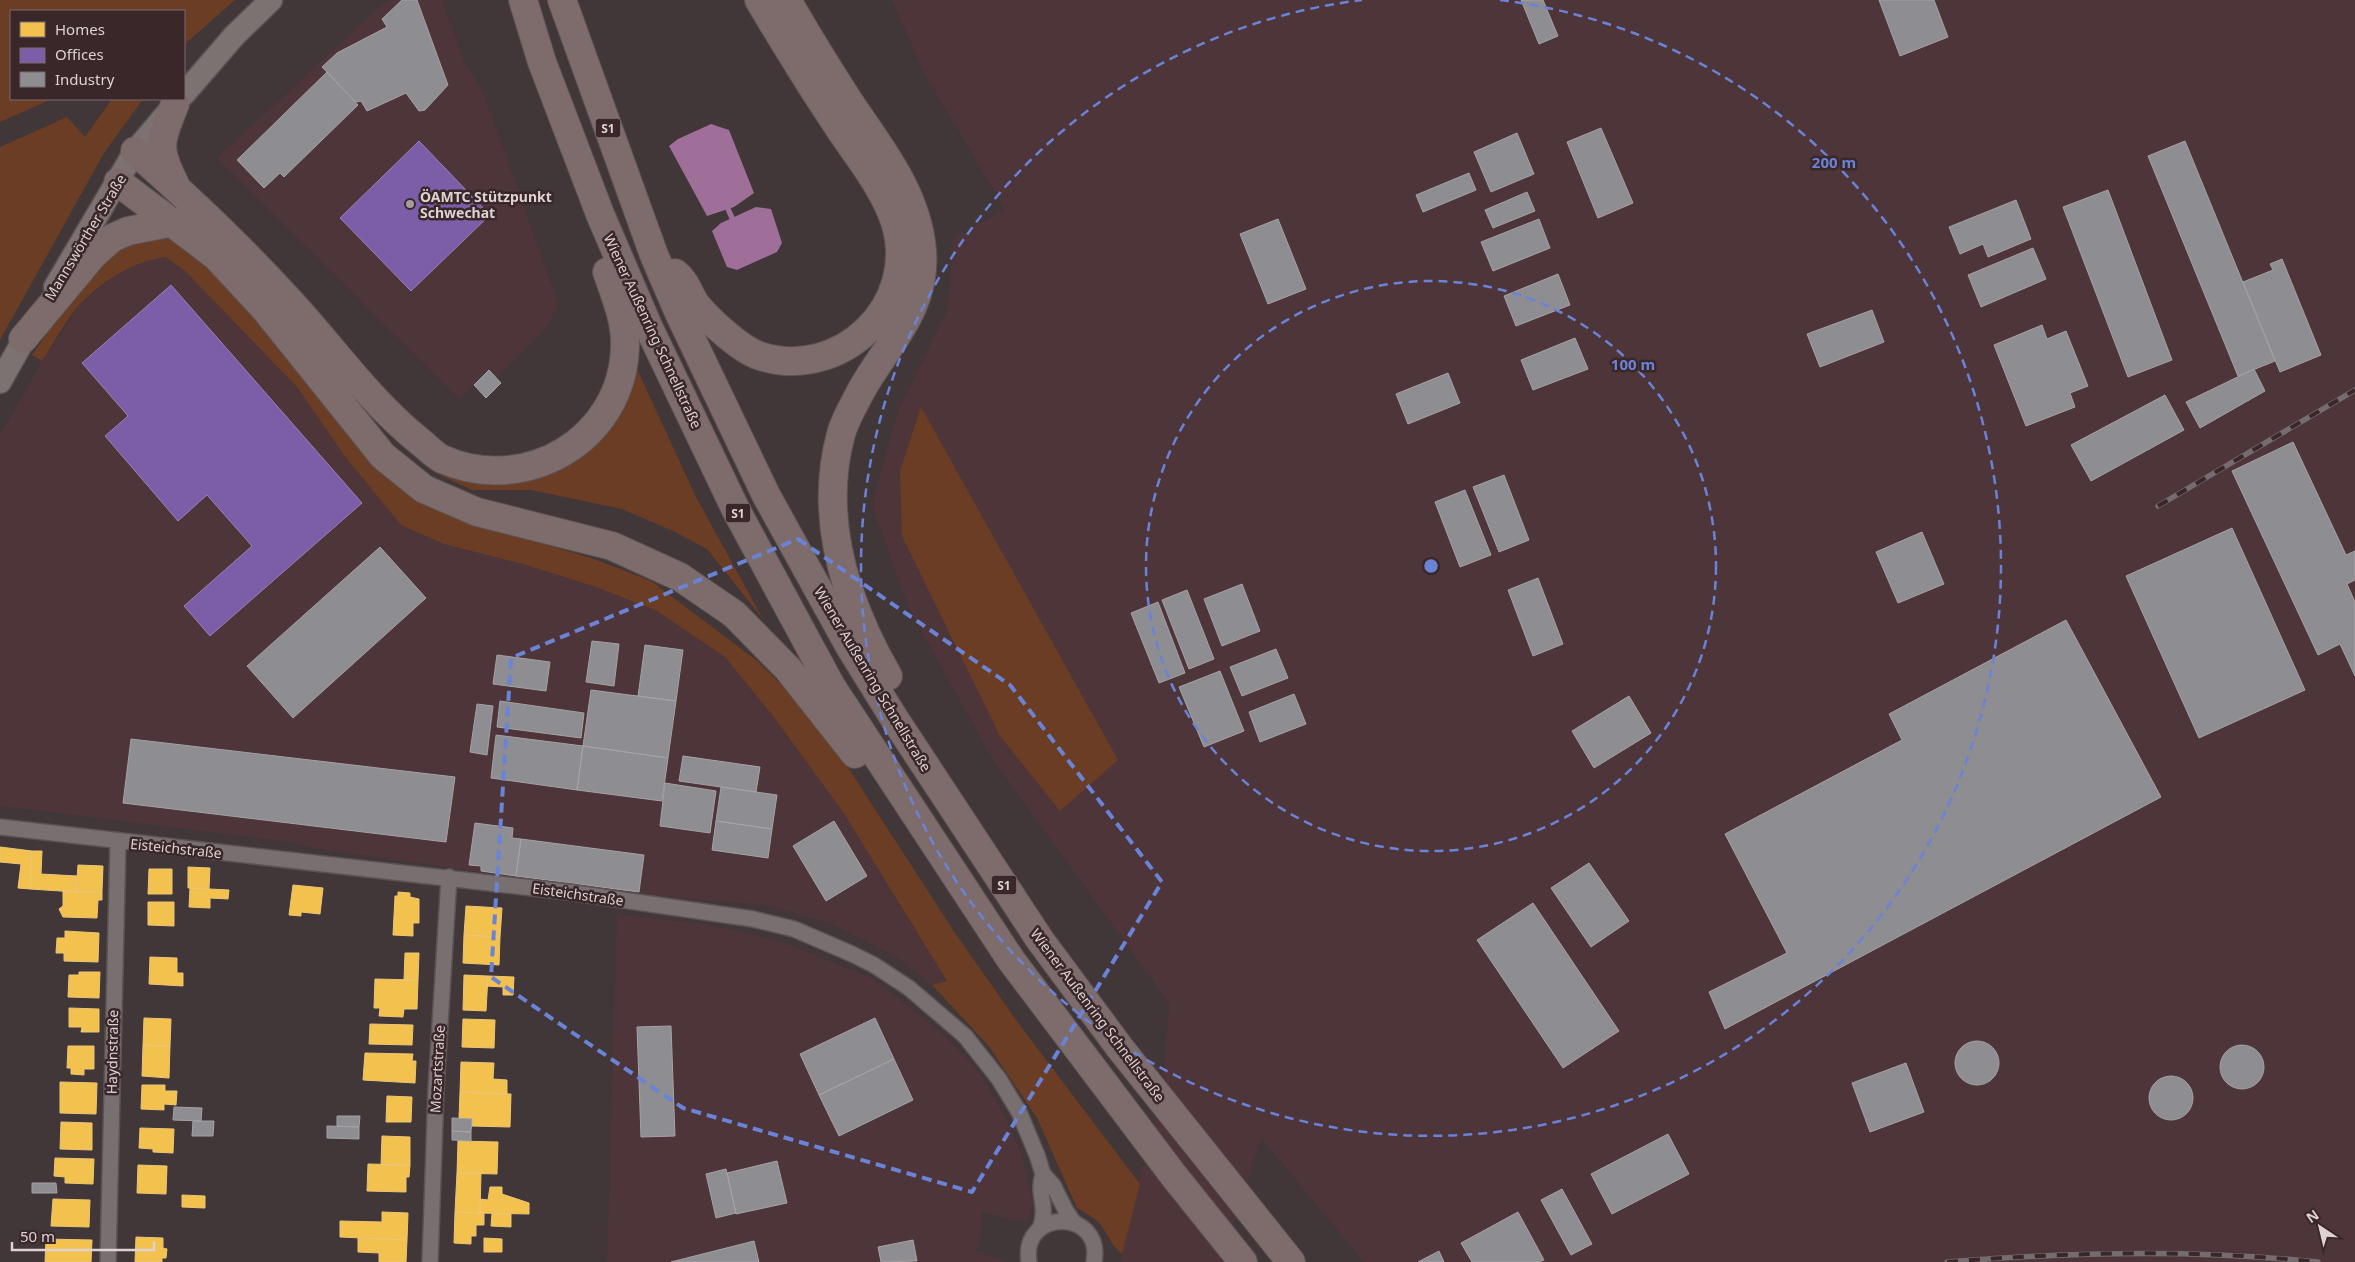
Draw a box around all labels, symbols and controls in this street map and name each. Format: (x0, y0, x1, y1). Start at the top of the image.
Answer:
legend (10, 10, 185, 100)
text: Homes (55, 19, 105, 39)
text: Offices (55, 44, 104, 64)
text: Industry (55, 69, 115, 89)
road number: S1 (596, 119, 620, 138)
text: 200 m (1812, 152, 1856, 172)
street label: Mannswörther Straße (40, 170, 130, 303)
place label: ÖAMTC Stützpunkt Schwechat (420, 187, 552, 222)
marker: ÖAMTC Stützpunkt Schwechat (404, 198, 416, 210)
street label: Wiener Außenring Schnellstraße (599, 231, 707, 431)
text: 100 m (1611, 354, 1655, 374)
road number: S1 (726, 503, 750, 522)
centre of rings (1422, 557, 1440, 575)
street label: Wiener Außenring Schnellstraße (810, 583, 936, 775)
street label: Eisteichstraße (129, 834, 223, 862)
road number: S1 (992, 876, 1016, 894)
street label: Eisteichstraße (531, 878, 625, 910)
street label: Wiener Außenring Schnellstraße (1026, 924, 1170, 1106)
street label: Haydnstraße (102, 1010, 122, 1094)
street label: Mozartstraße (425, 1024, 449, 1114)
north arrow (2295, 1202, 2345, 1252)
text: N (2302, 1205, 2322, 1227)
scale bar (12, 1220, 155, 1252)
text: 50 m (20, 1226, 55, 1246)

